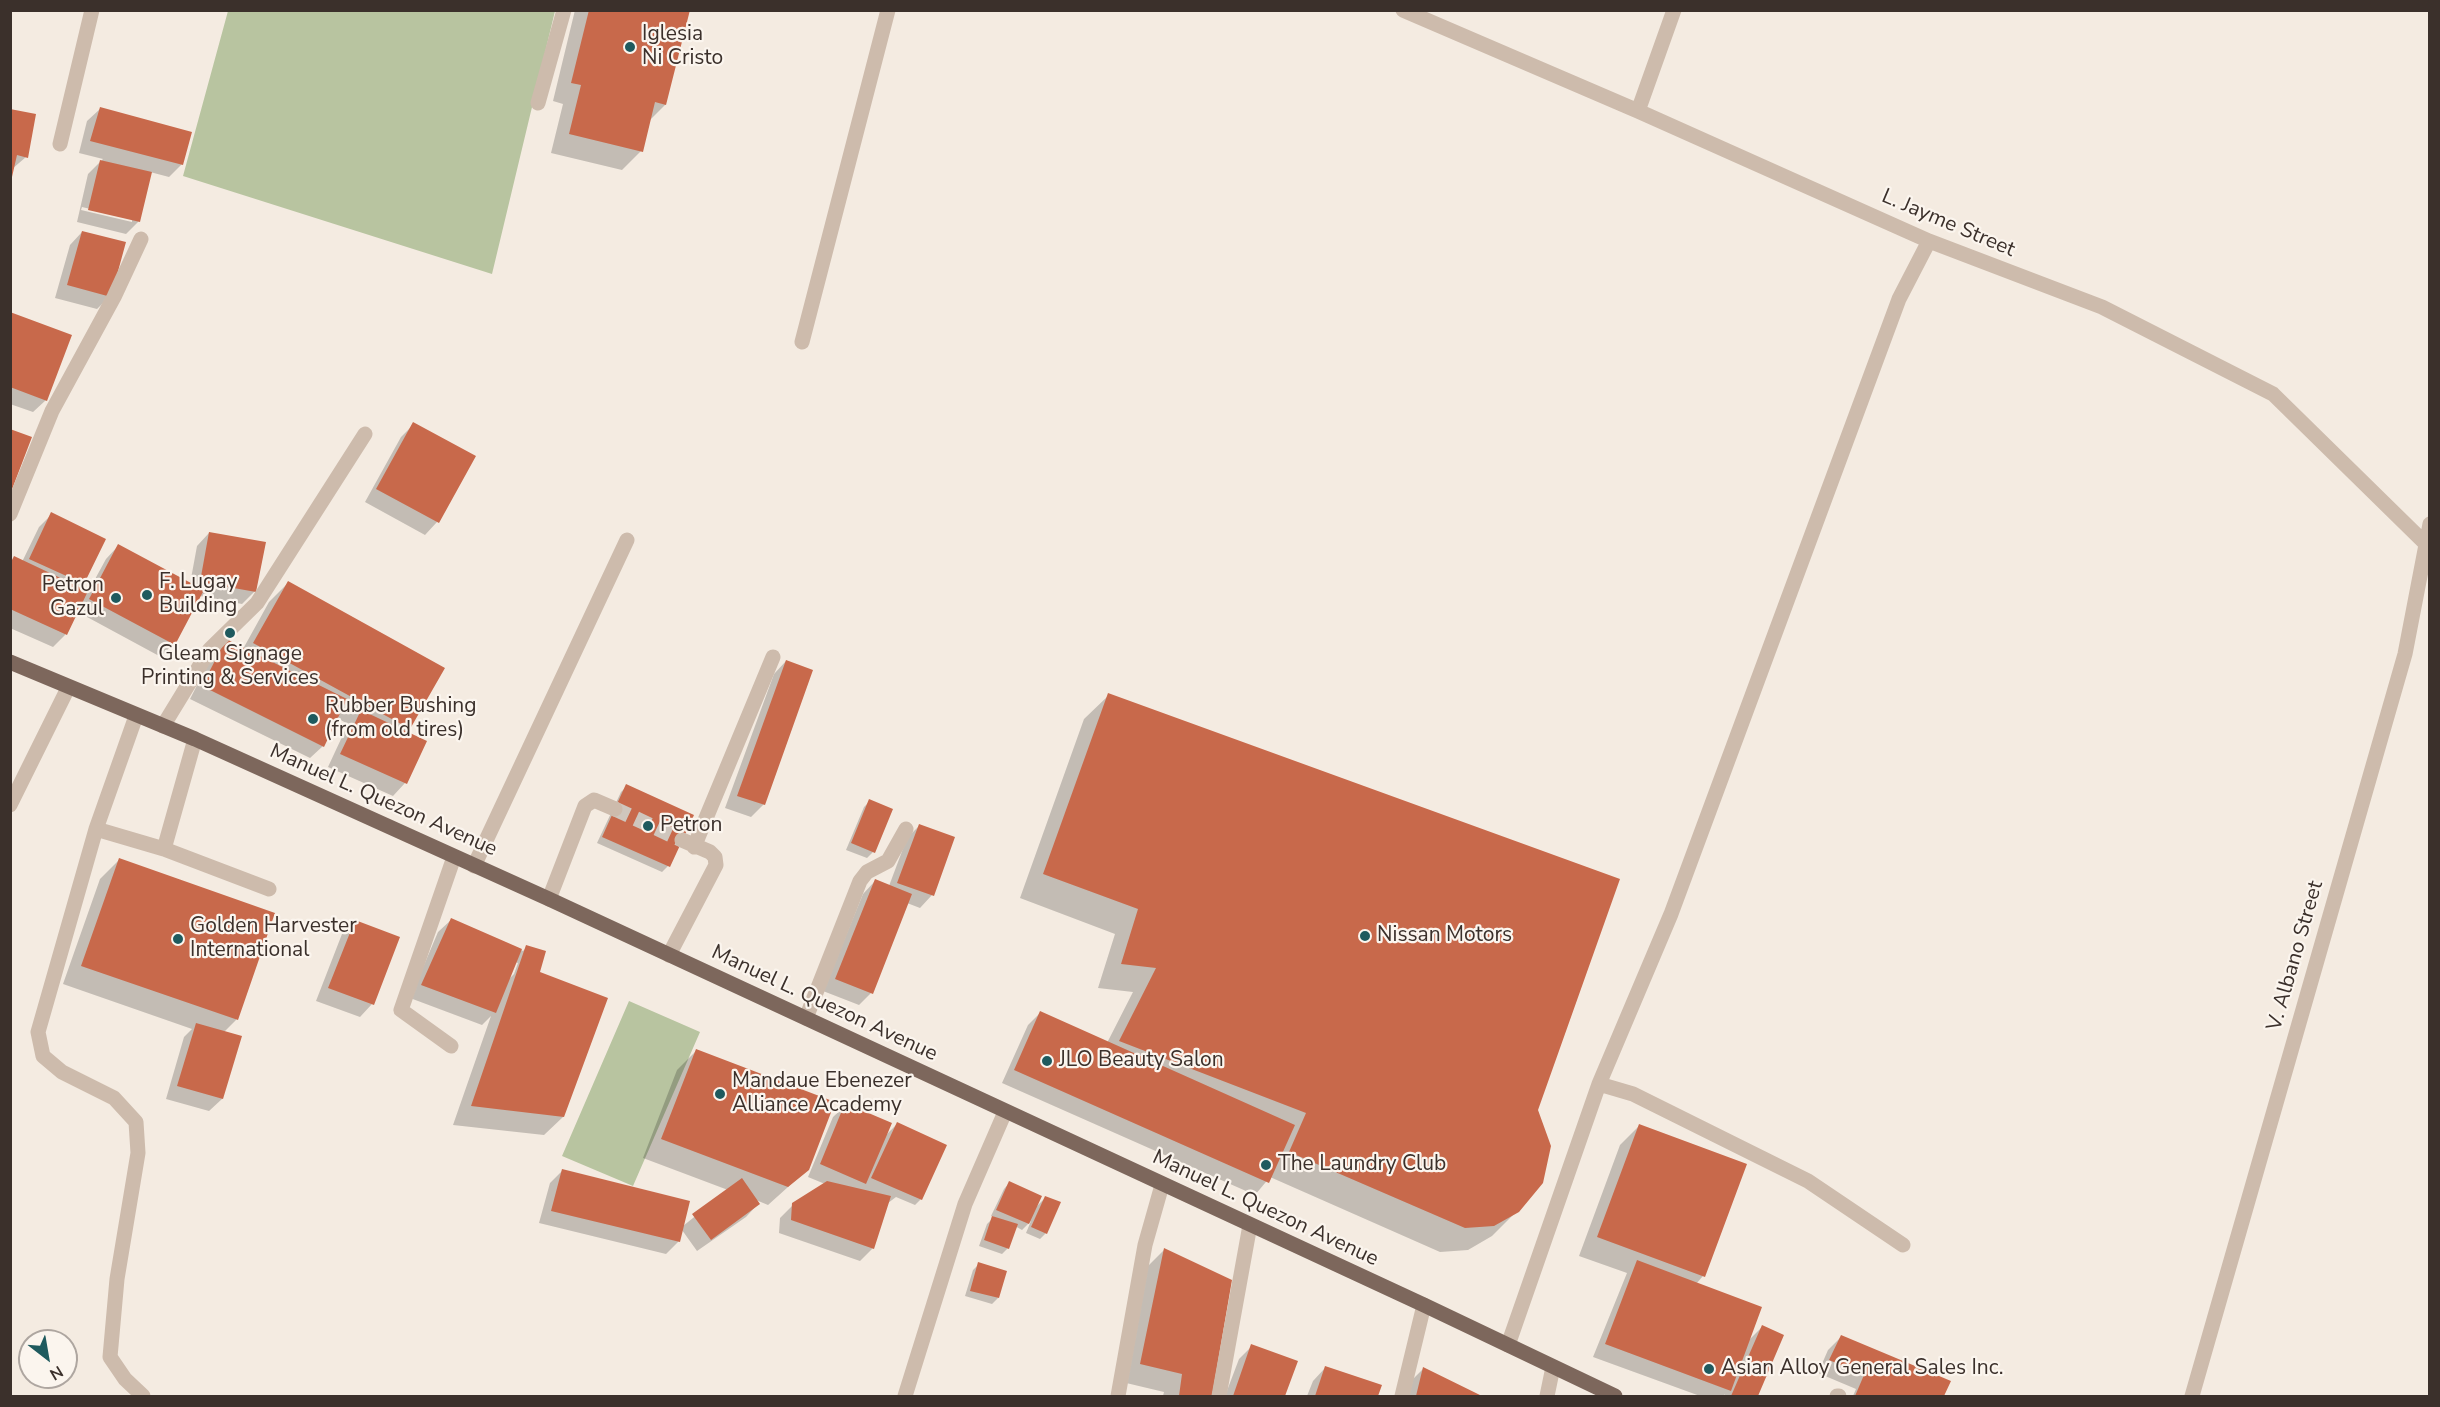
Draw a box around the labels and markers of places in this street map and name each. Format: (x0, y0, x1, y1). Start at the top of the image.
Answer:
place label: Iglesia Ni Cristo (642, 22, 723, 72)
marker: Iglesia Ni Cristo (623, 40, 637, 54)
place label: F. Lugay Building (159, 570, 237, 620)
place label: Petron Gazul (42, 573, 104, 623)
marker: F. Lugay Building (140, 588, 154, 602)
marker: Petron Gazul (109, 591, 123, 605)
marker: Gleam Signage Printing & Services (223, 626, 237, 640)
place label: Gleam Signage Printing & Services (141, 642, 319, 692)
place label: Rubber Bushing (from old tires) (325, 694, 477, 744)
marker: Rubber Bushing (from old tires) (306, 712, 320, 726)
place label: Petron (660, 813, 722, 839)
marker: Petron (641, 819, 655, 833)
place label: Golden Harvester International (190, 914, 357, 964)
place label: Nissan Motors (1377, 923, 1512, 949)
marker: Nissan Motors (1358, 929, 1372, 943)
marker: Golden Harvester International (171, 932, 185, 946)
place label: JLO Beauty Salon (1059, 1048, 1224, 1074)
marker: JLO Beauty Salon (1040, 1054, 1054, 1068)
place label: Mandaue Ebenezer Alliance Academy (732, 1069, 912, 1119)
marker: Mandaue Ebenezer Alliance Academy (713, 1087, 727, 1101)
place label: The Laundry Club (1278, 1152, 1446, 1178)
marker: The Laundry Club (1259, 1158, 1273, 1172)
place label: Asian Alloy General Sales Inc. (1721, 1356, 2003, 1382)
marker: Asian Alloy General Sales Inc. (1702, 1362, 1716, 1376)

